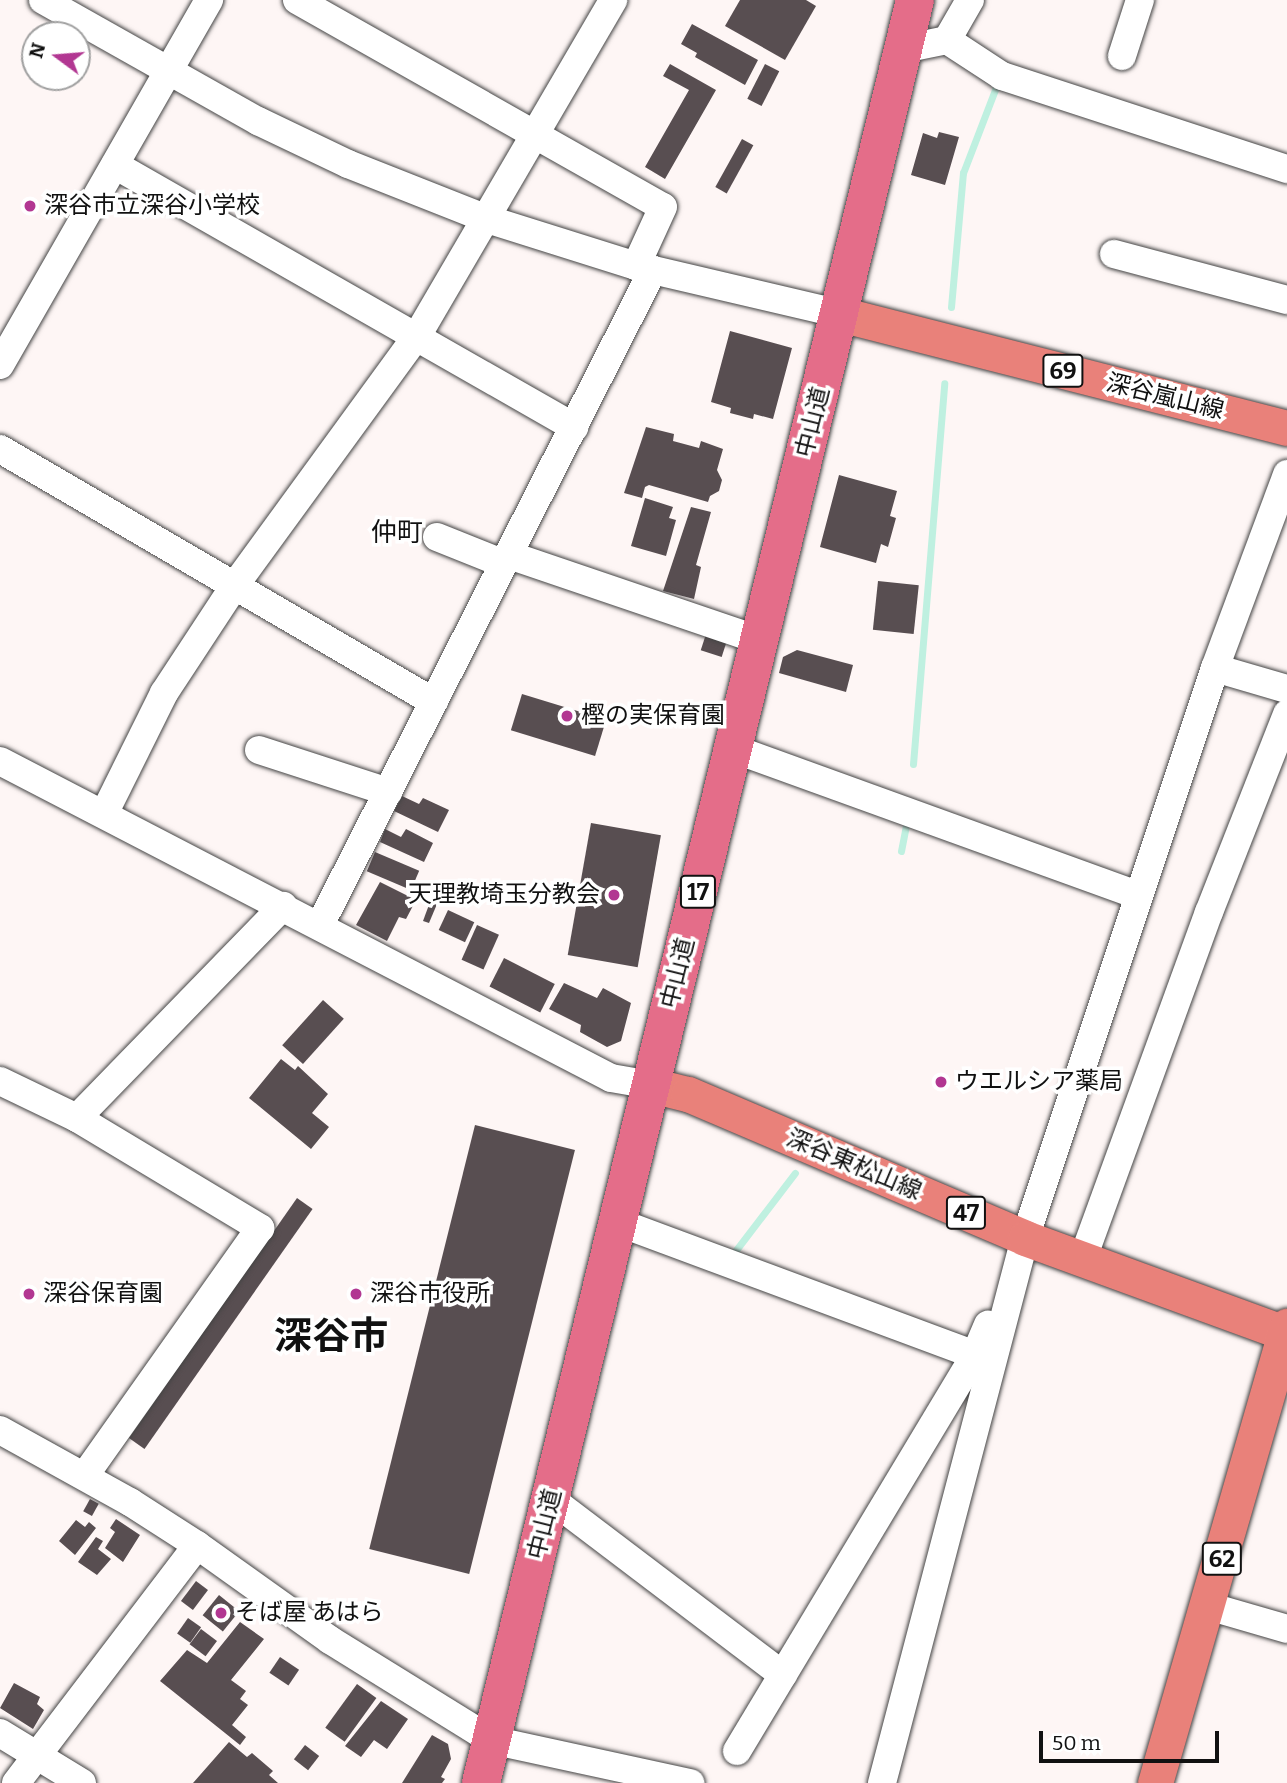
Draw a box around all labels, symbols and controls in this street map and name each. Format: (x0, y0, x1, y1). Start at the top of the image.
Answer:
north arrow (21, 21, 91, 91)
text: N (24, 40, 50, 61)
place label: 深谷市立深谷小学校 (44, 192, 260, 220)
marker: 深谷市立深谷小学校 (22, 198, 38, 214)
road number: 69 (1042, 352, 1084, 390)
street label: 深谷嵐山線 (1103, 369, 1227, 425)
street label: 中山道 (790, 384, 836, 460)
district label: 仲町 (371, 517, 423, 549)
place label: 樫の実保育園 (581, 702, 725, 730)
marker: 樫の実保育園 (559, 708, 575, 724)
road number: 17 (679, 872, 717, 912)
place label: 天理教埼玉分教会 (408, 881, 600, 909)
marker: 天理教埼玉分教会 (606, 887, 622, 903)
street label: 中山道 (655, 935, 701, 1011)
place label: ウエルシア薬局 (955, 1068, 1123, 1096)
marker: ウエルシア薬局 (933, 1074, 949, 1090)
street label: 深谷東松山線 (782, 1124, 926, 1206)
road number: 47 (945, 1194, 987, 1232)
place label: 深谷保育園 (43, 1280, 163, 1308)
place label: 深谷市役所 (370, 1280, 490, 1308)
marker: 深谷保育園 (21, 1286, 37, 1302)
marker: 深谷市役所 (348, 1286, 364, 1302)
district label: 深谷市 (274, 1314, 388, 1360)
street label: 中山道 (522, 1486, 568, 1562)
road number: 62 (1201, 1540, 1243, 1578)
place label: そば屋 あはら (235, 1599, 384, 1627)
marker: そば屋 あはら (213, 1605, 229, 1621)
scale bar (1042, 1716, 1222, 1760)
text: 50 m (1052, 1730, 1101, 1756)

